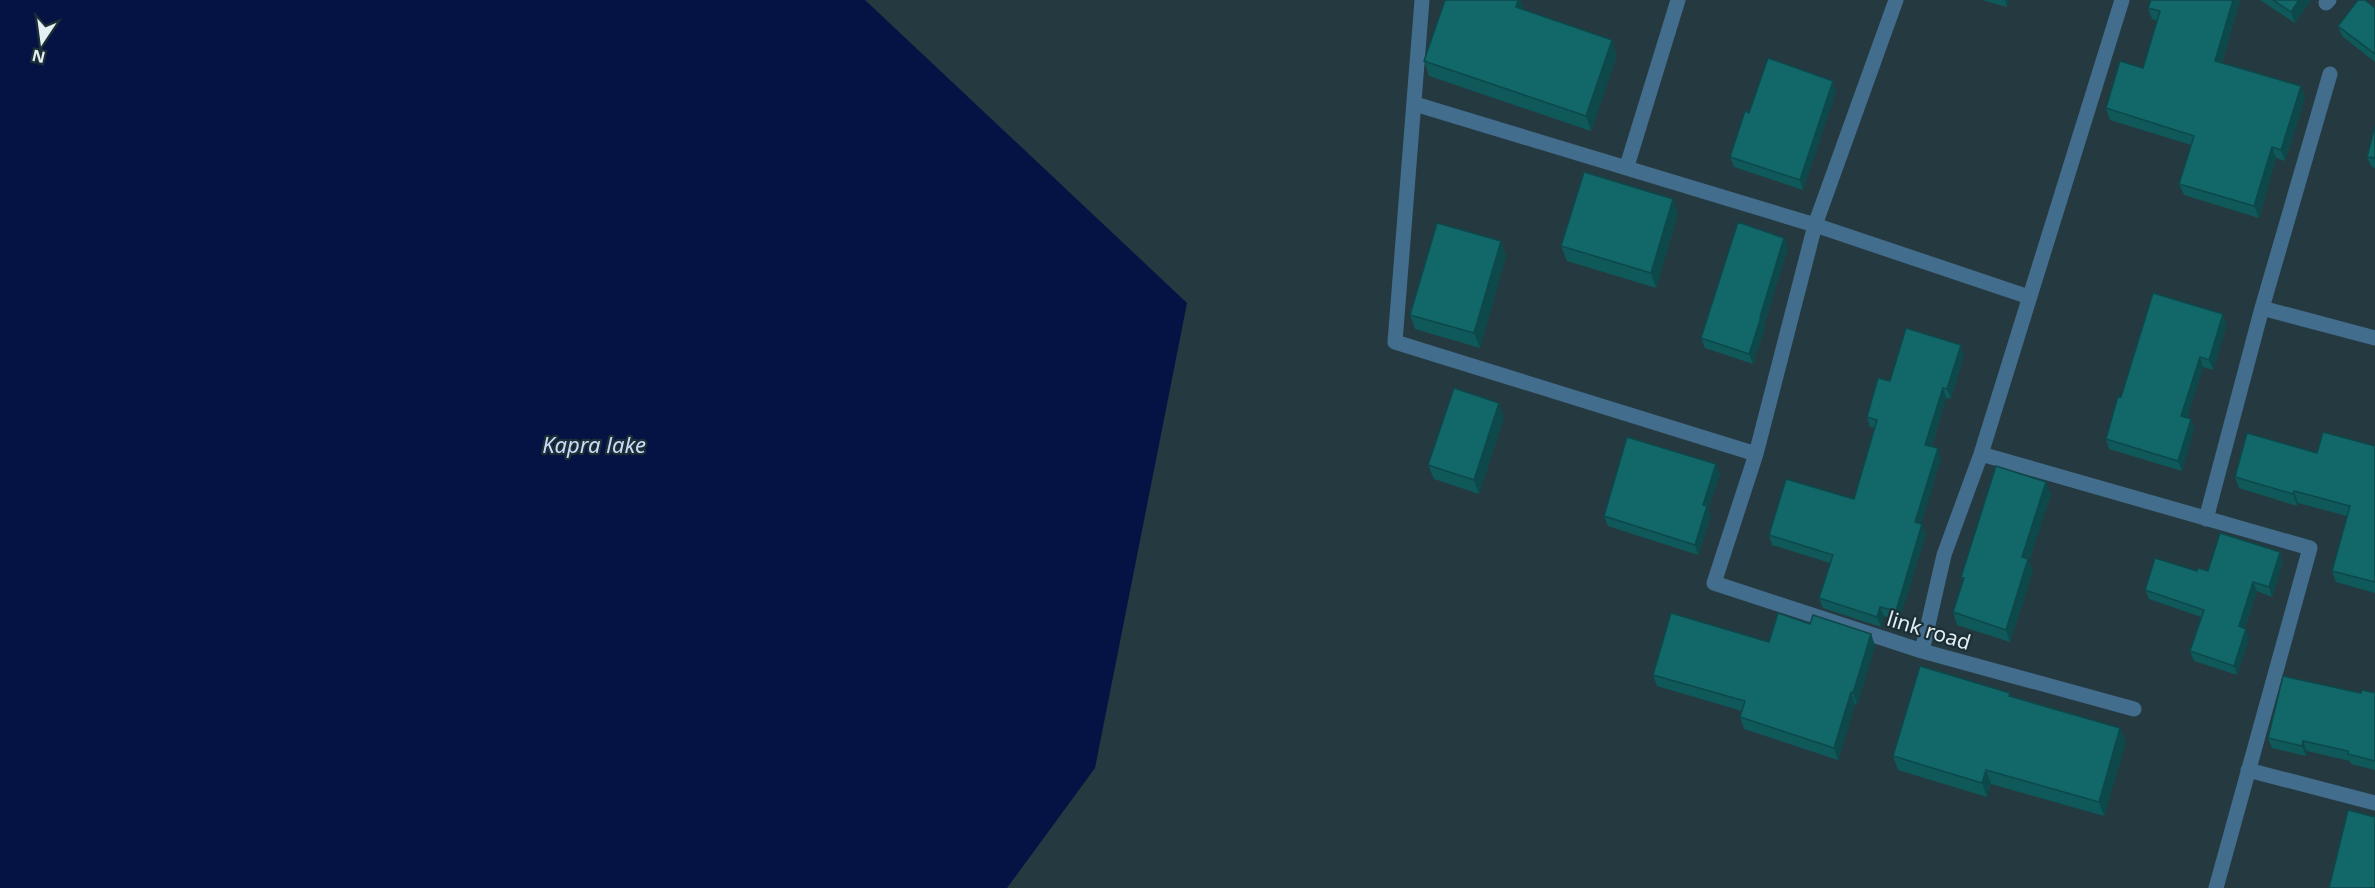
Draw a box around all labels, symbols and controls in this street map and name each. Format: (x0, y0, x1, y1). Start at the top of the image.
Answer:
north arrow (12, 12, 72, 72)
text: N (30, 44, 47, 69)
water label: Kapra lake (542, 429, 646, 459)
street label: link road (1884, 604, 1974, 656)

